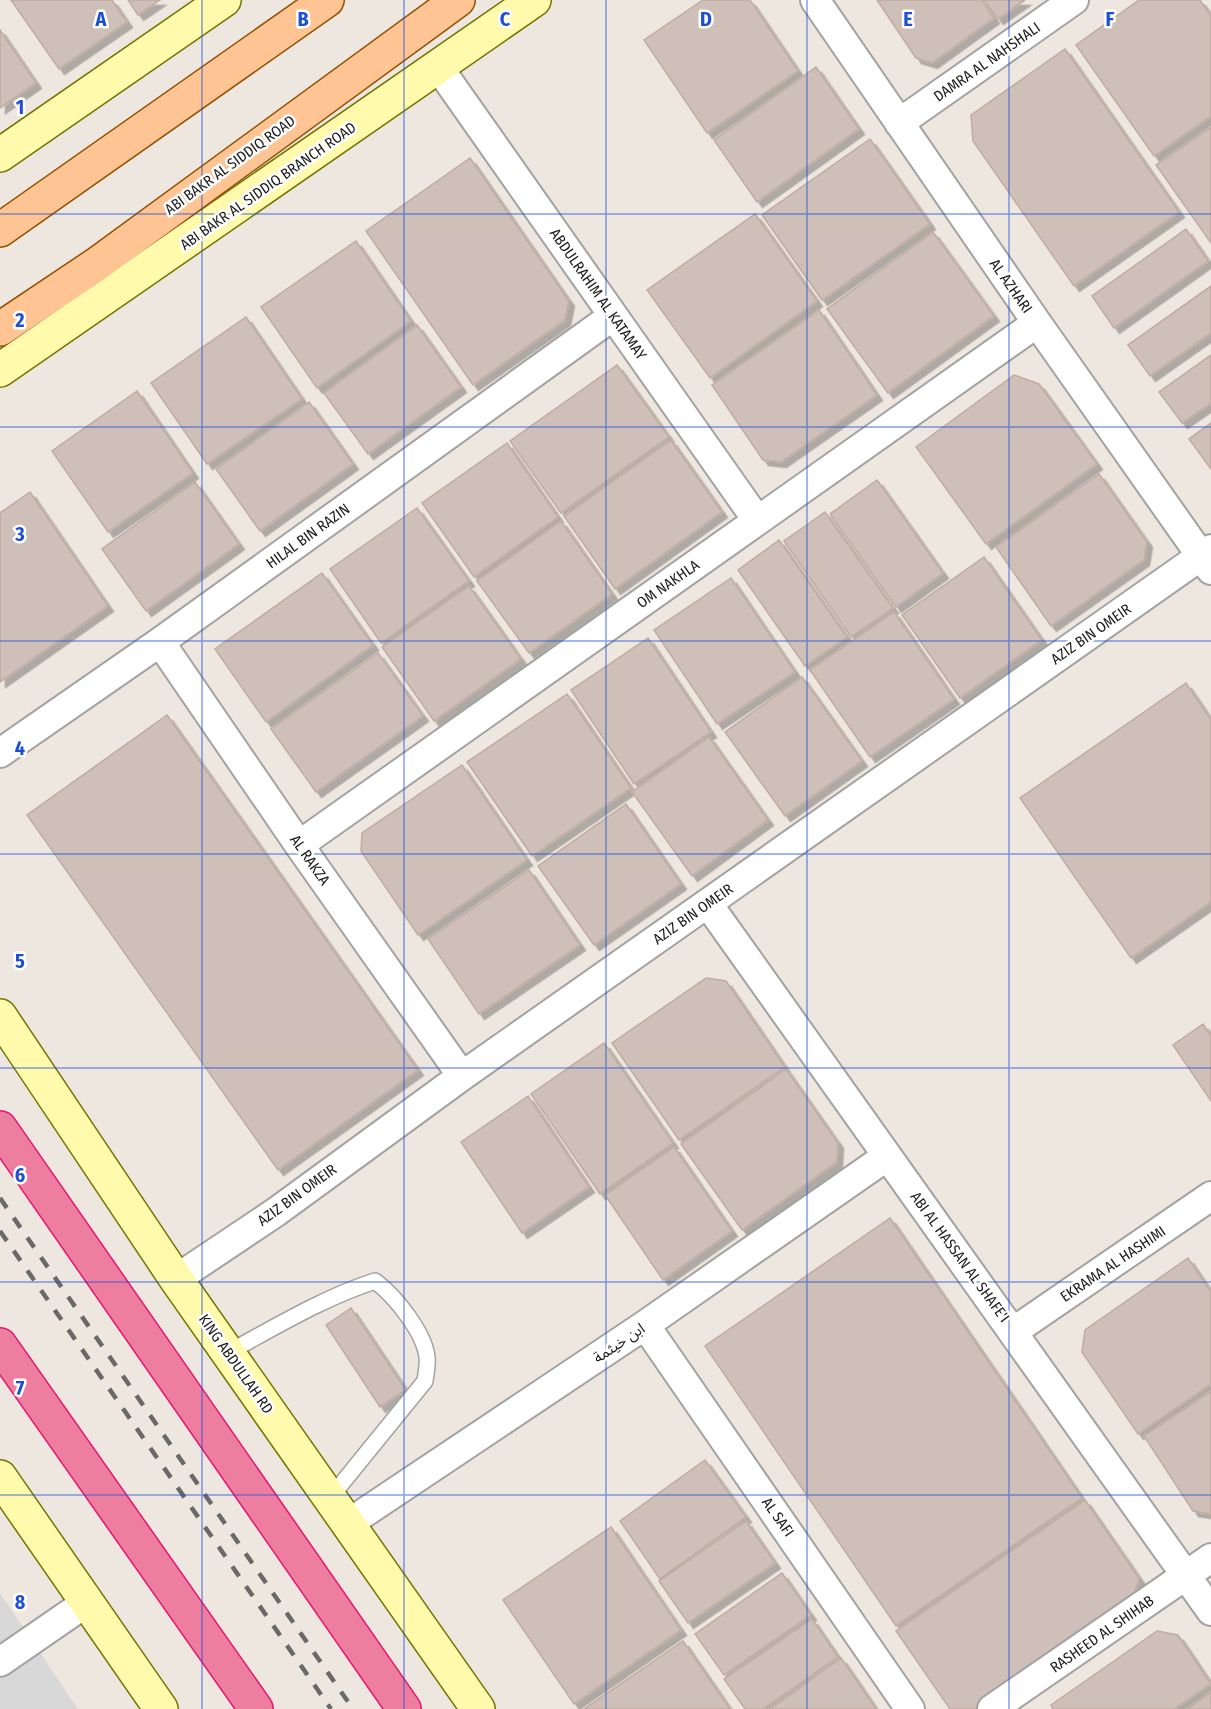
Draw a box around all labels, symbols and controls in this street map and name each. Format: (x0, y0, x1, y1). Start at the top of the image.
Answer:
text: A (95, 7, 108, 31)
text: B (297, 7, 309, 31)
text: C (500, 7, 511, 31)
text: D (700, 7, 712, 31)
text: E (903, 7, 913, 31)
text: F (1106, 7, 1115, 31)
street label: DAMRA AL NAHSHALI (930, 19, 1044, 105)
text: 1 (16, 95, 24, 119)
street label: ABI BAKR AL SIDDIQ ROAD (161, 112, 299, 218)
street label: ABI BAKR AL SIDDIQ BRANCH ROAD (177, 118, 359, 254)
street label: ABDULRAHIM AL KATAMAY (546, 225, 650, 364)
street label: AL AZHARI (986, 255, 1036, 317)
text: 2 (14, 308, 25, 332)
street label: HILAL BIN RAZIN (263, 500, 353, 572)
text: 3 (14, 522, 25, 546)
street label: OM NAKHLA (633, 556, 703, 612)
street label: AZIZ BIN OMEIR (1048, 600, 1134, 668)
text: 4 (15, 736, 25, 760)
street label: AL RAKZA (286, 831, 334, 889)
street label: AZIZ BIN OMEIR (650, 880, 736, 948)
text: 5 (15, 949, 25, 973)
street label: AZIZ BIN OMEIR (254, 1160, 340, 1230)
text: 6 (15, 1163, 25, 1187)
street label: ABI AL HASSAN AL SHAFE'I (907, 1188, 1013, 1326)
street label: EKRAMA AL HASHIMI (1057, 1222, 1169, 1306)
street label: KING ABDULLAH RD (195, 1311, 277, 1417)
street label: ابن خيثمة (590, 1319, 648, 1367)
text: 7 (16, 1376, 25, 1400)
street label: AL SAFI (758, 1494, 798, 1540)
text: 8 (15, 1590, 26, 1614)
street label: RASHEED AL SHIHAB (1047, 1591, 1157, 1677)

